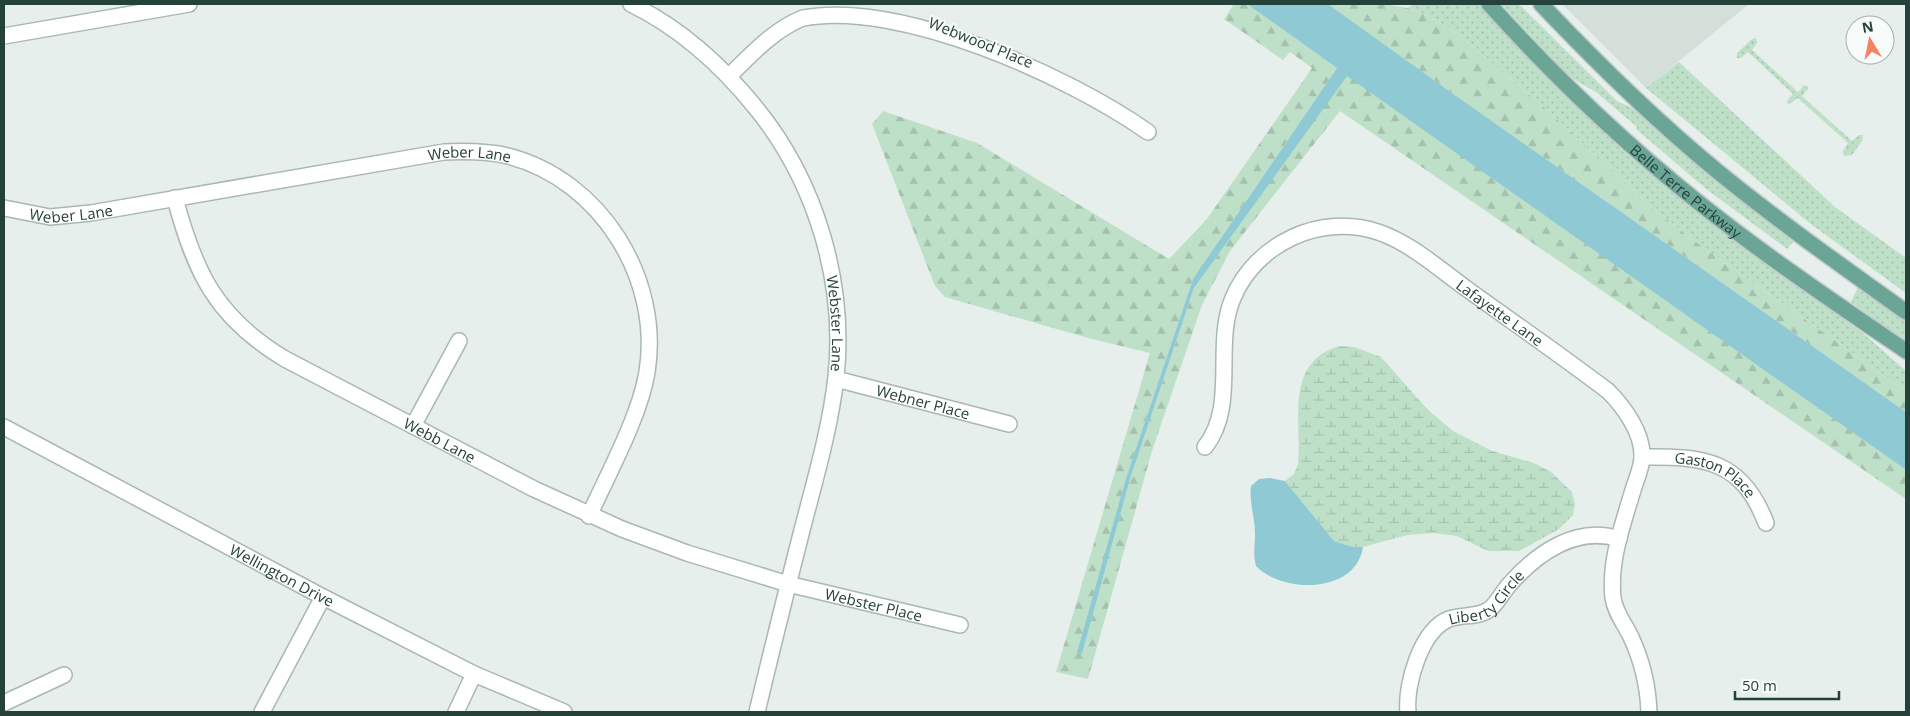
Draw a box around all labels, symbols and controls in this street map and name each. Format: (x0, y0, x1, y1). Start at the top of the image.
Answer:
street label: Webwood Place (926, 12, 1036, 72)
north arrow (1845, 15, 1895, 65)
text: N (1860, 16, 1875, 37)
street label: Belle Terre Parkway (1626, 140, 1746, 243)
street label: Weber Lane (426, 141, 513, 166)
street label: Weber Lane (28, 199, 114, 227)
street label: Webster Lane (822, 274, 848, 372)
street label: Lafayette Lane (1452, 275, 1547, 350)
street label: Webner Place (874, 380, 972, 423)
street label: Webb Lane (400, 413, 479, 467)
street label: Gaston Place (1674, 447, 1761, 501)
street label: Wellington Drive (226, 539, 338, 611)
street label: Liberty Circle (1446, 565, 1528, 629)
street label: Webster Place (823, 583, 924, 626)
scale bar (1735, 668, 1839, 700)
text: 50 m (1742, 675, 1777, 695)

